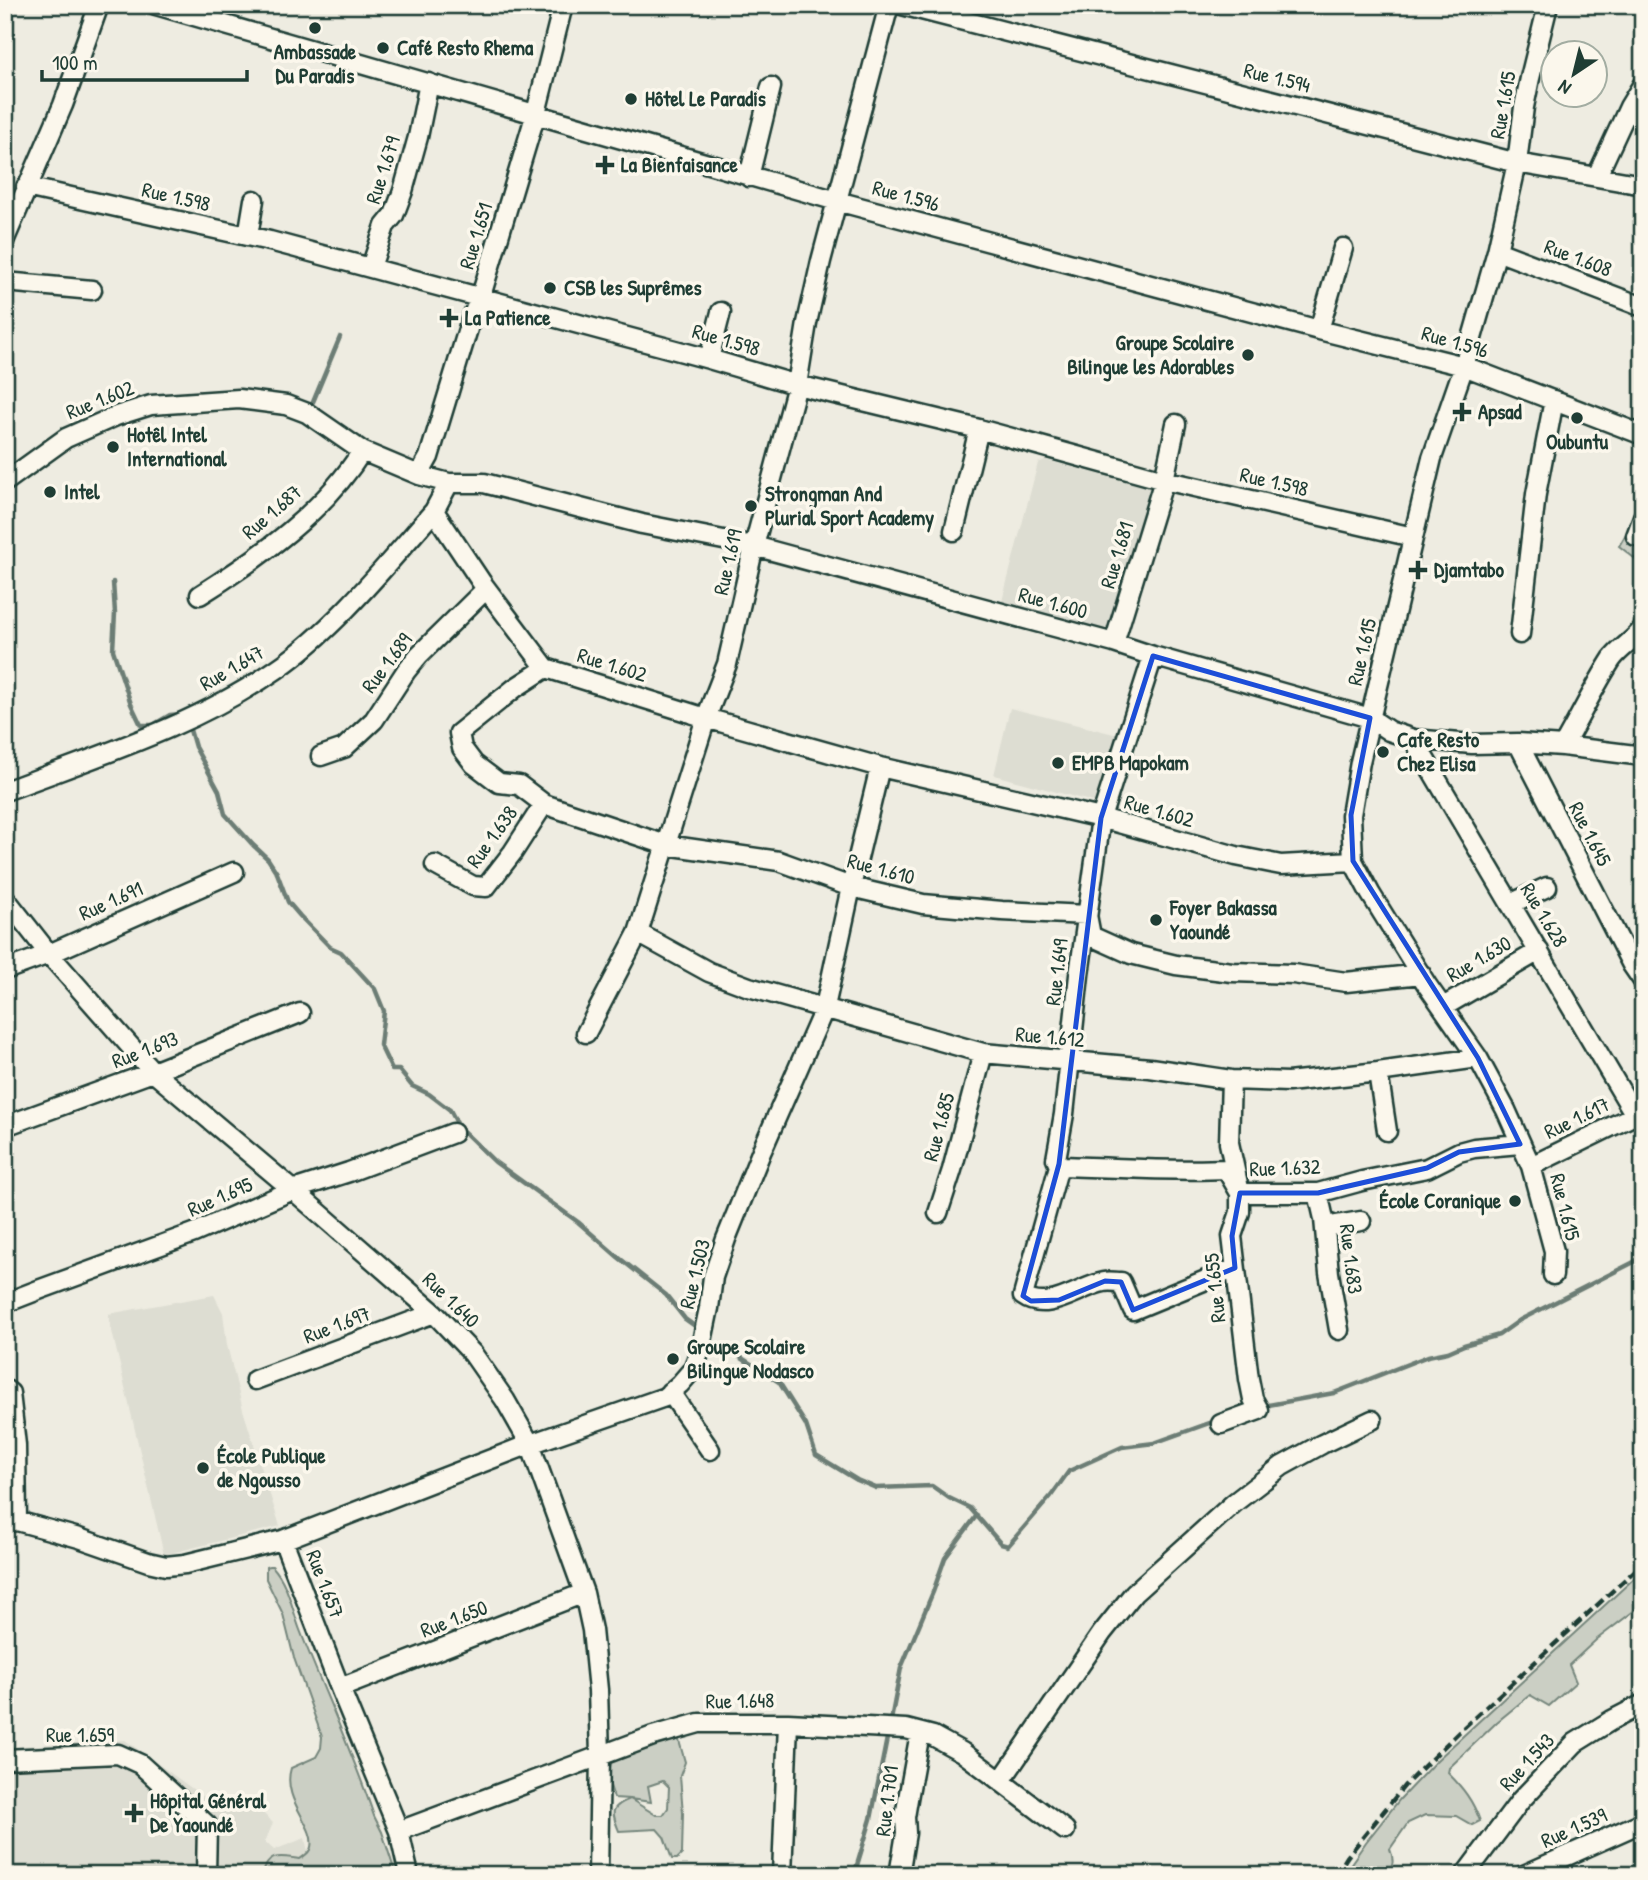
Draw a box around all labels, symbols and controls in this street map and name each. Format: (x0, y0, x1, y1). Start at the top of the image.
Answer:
marker: Ambassade Du Paradis (307, 20, 323, 36)
place label: Café Resto Rhema (397, 33, 534, 62)
place label: Ambassade Du Paradis (274, 37, 357, 90)
scale bar (42, 38, 247, 82)
north arrow (1540, 38, 1610, 108)
marker: Café Resto Rhema (375, 40, 391, 56)
text: 100 m (52, 48, 98, 77)
street label: Rue 1.594 (1241, 55, 1314, 100)
street label: Rue 1.615 (1482, 69, 1523, 141)
text: N (1553, 74, 1576, 101)
place label: Hôtel Le Paradis (645, 84, 766, 113)
marker: Hôtel Le Paradis (623, 91, 639, 107)
street label: Rue 1.679 (358, 132, 407, 207)
place label: La Bienfaisance (621, 150, 739, 179)
marker: La Bienfaisance (595, 155, 615, 175)
street label: Rue 1.596 (869, 173, 943, 218)
street label: Rue 1.598 (139, 175, 213, 218)
street label: Rue 1.651 (452, 199, 499, 273)
street label: Rue 1.608 (1540, 231, 1616, 284)
place label: CSB les Suprêmes (564, 273, 702, 303)
marker: CSB les Suprêmes (542, 280, 558, 296)
place label: La Patience (465, 303, 551, 332)
marker: La Patience (439, 308, 459, 328)
street label: Rue 1.598 (689, 316, 763, 363)
street label: Rue 1.596 (1418, 318, 1492, 365)
place label: Groupe Scolaire Bilingue les Adorables (1067, 328, 1235, 382)
marker: Groupe Scolaire Bilingue les Adorables (1240, 347, 1256, 363)
street label: Rue 1.602 (62, 373, 138, 426)
place label: Apsad (1478, 397, 1523, 427)
marker: Apsad (1452, 402, 1472, 422)
marker: Oubuntu (1569, 410, 1585, 426)
place label: Hotêl Intel International (127, 420, 227, 473)
place label: Oubuntu (1546, 427, 1609, 456)
marker: Hotêl Intel International (105, 439, 121, 455)
street label: Rue 1.598 (1237, 460, 1311, 503)
place label: Intel (64, 477, 100, 506)
street label: Rue 1.687 (235, 477, 308, 546)
place label: Strongman And Plurial Sport Academy (765, 479, 934, 533)
marker: Intel (42, 484, 58, 500)
marker: Strongman And Plurial Sport Academy (743, 498, 759, 514)
street label: Rue 1.681 (1093, 518, 1140, 592)
street label: Rue 1.619 (706, 526, 749, 598)
place label: Djamtabo (1434, 555, 1505, 584)
marker: Djamtabo (1408, 560, 1428, 580)
street label: Rue 1.600 (1015, 579, 1091, 626)
street label: Rue 1.615 (1340, 615, 1383, 688)
street label: Rue 1.689 (354, 626, 419, 699)
street label: Rue 1.647 (194, 638, 269, 698)
street label: Rue 1.602 (574, 640, 650, 689)
place label: Cafe Resto Chez Elisa (1397, 725, 1480, 778)
marker: Cafe Resto Chez Elisa (1375, 744, 1391, 760)
place label: EMPB Mapokam (1072, 748, 1189, 778)
marker: EMPB Mapokam (1050, 755, 1066, 771)
street label: Rue 1.602 (1121, 787, 1197, 834)
street label: Rue 1.645 (1562, 797, 1619, 871)
street label: Rue 1.638 (459, 800, 524, 874)
street label: Rue 1.610 (844, 846, 918, 891)
street label: Rue 1.691 (74, 874, 147, 927)
street label: Rue 1.628 (1514, 877, 1575, 952)
place label: Foyer Bakassa Yaoundé (1169, 893, 1277, 946)
marker: Foyer Bakassa Yaoundé (1148, 912, 1164, 928)
street label: Rue 1.630 (1441, 928, 1517, 989)
street label: Rue 1.649 (1038, 937, 1075, 1007)
street label: Rue 1.612 (1014, 1019, 1086, 1054)
street label: Rue 1.693 (108, 1024, 182, 1075)
street label: Rue 1.685 (916, 1089, 962, 1164)
street label: Rue 1.617 (1539, 1089, 1614, 1146)
street label: Rue 1.632 (1249, 1152, 1321, 1183)
street label: Rue 1.695 (183, 1169, 257, 1224)
street label: Rue 1.615 (1543, 1170, 1588, 1244)
place label: École Coranique (1379, 1186, 1502, 1216)
marker: École Coranique (1507, 1193, 1523, 1209)
street label: Rue 1.683 (1333, 1222, 1370, 1296)
street label: Rue 1.503 (672, 1236, 717, 1312)
street label: Rue 1.655 (1196, 1252, 1233, 1324)
street label: Rue 1.640 (416, 1265, 486, 1334)
street label: Rue 1.697 (299, 1299, 375, 1351)
place label: Groupe Scolaire Bilingue Nodasco (687, 1332, 814, 1386)
marker: Groupe Scolaire Bilingue Nodasco (665, 1351, 681, 1367)
place label: École Publique de Ngousso (217, 1441, 326, 1495)
marker: École Publique de Ngousso (195, 1460, 211, 1476)
street label: Rue 1.657 (299, 1546, 352, 1622)
street label: Rue 1.650 (416, 1592, 492, 1645)
street label: Rue 1.648 (705, 1685, 775, 1716)
street label: Rue 1.659 (46, 1720, 114, 1749)
street label: Rue 1.543 (1492, 1726, 1561, 1797)
street label: Rue 1.701 (868, 1764, 905, 1838)
place label: Hôpital Général De Yaoundé (150, 1786, 266, 1839)
street label: Rue 1.539 (1536, 1800, 1612, 1855)
marker: Hôpital Général De Yaoundé (124, 1803, 144, 1823)

